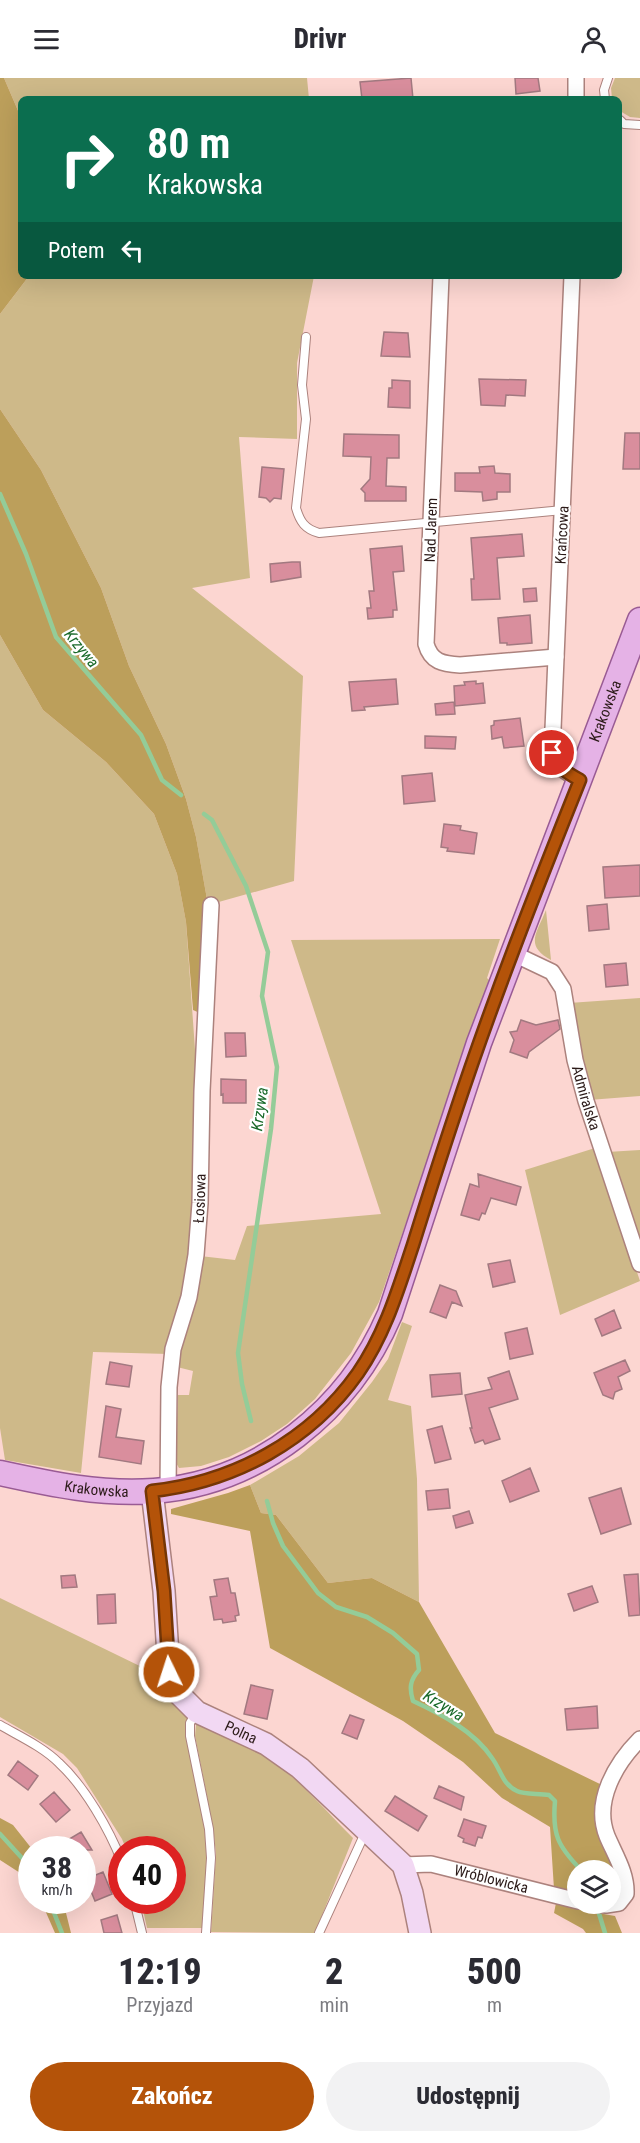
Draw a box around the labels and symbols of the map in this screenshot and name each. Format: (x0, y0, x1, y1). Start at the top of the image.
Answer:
street label: Nad Jarem (421, 497, 441, 563)
street label: Krańcowa (551, 505, 573, 565)
water label: Krzywa (60, 625, 103, 671)
street label: Krakowska (585, 678, 625, 744)
pin (526, 727, 577, 778)
street label: Admiralska (568, 1064, 604, 1133)
water label: Krzywa (247, 1086, 272, 1132)
street label: Łosiowa (189, 1173, 210, 1224)
street label: Krakowska (63, 1477, 129, 1501)
position arrow (137, 1640, 201, 1704)
water label: Krzywa (420, 1686, 467, 1725)
street label: Polna (222, 1717, 260, 1748)
speed limit sign: 40 (108, 1836, 186, 1914)
street label: Wróblowicka (452, 1861, 530, 1897)

